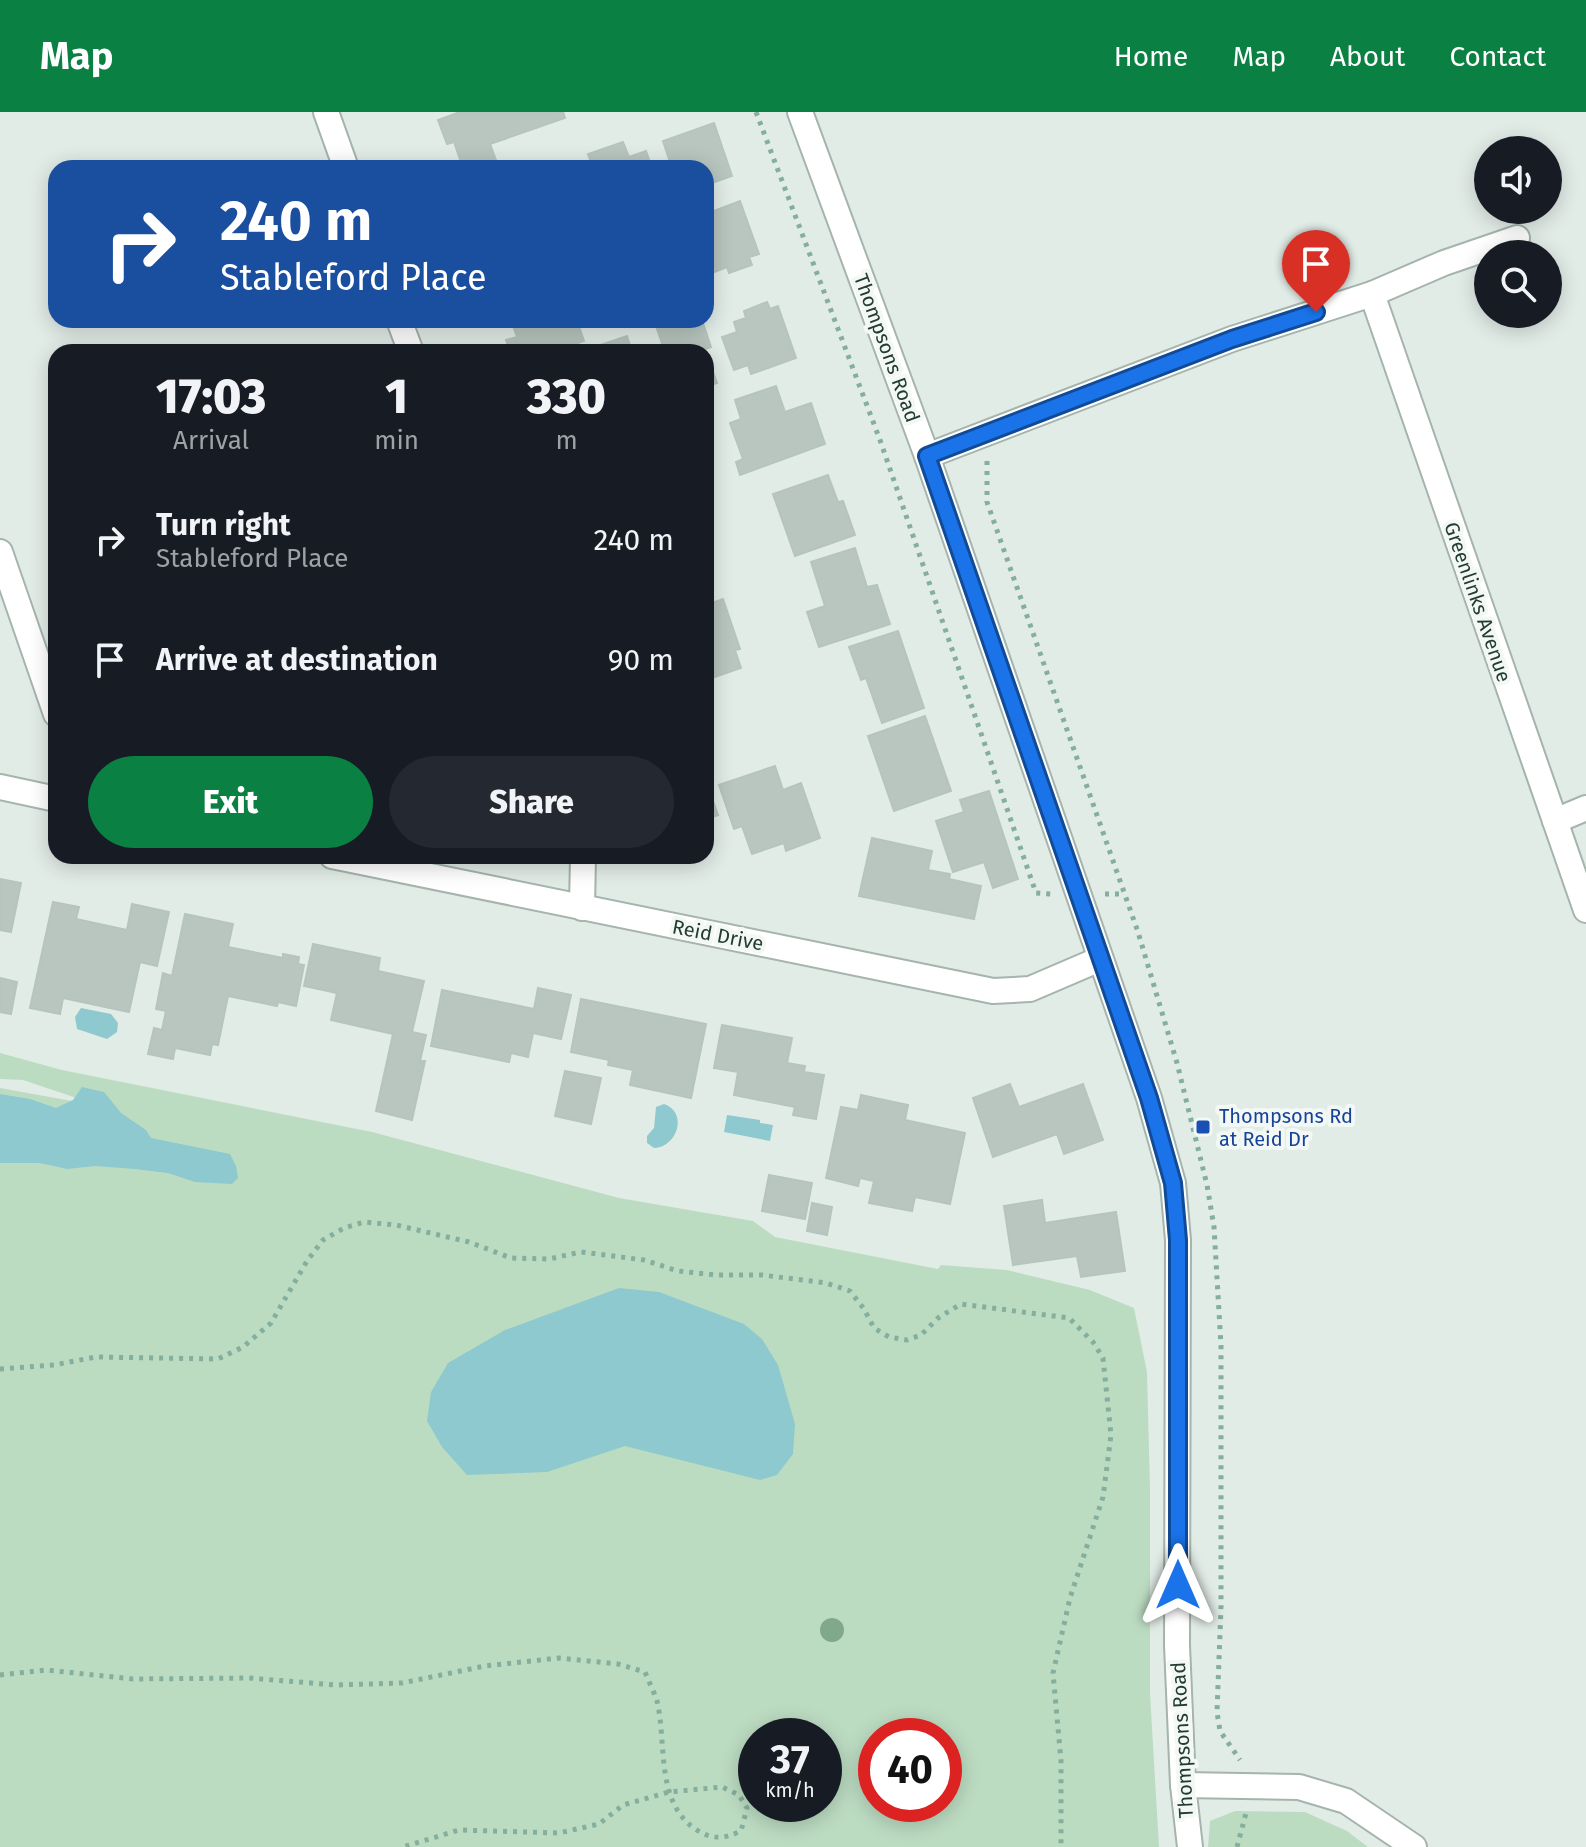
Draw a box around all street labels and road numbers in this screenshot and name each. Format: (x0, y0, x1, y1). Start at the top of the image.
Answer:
street label: Thompsons Road (849, 270, 925, 426)
street label: Greenlinks Avenue (1439, 519, 1517, 685)
street label: Reid Drive (670, 914, 766, 956)
street label: Thompsons Road (1166, 1661, 1198, 1819)

